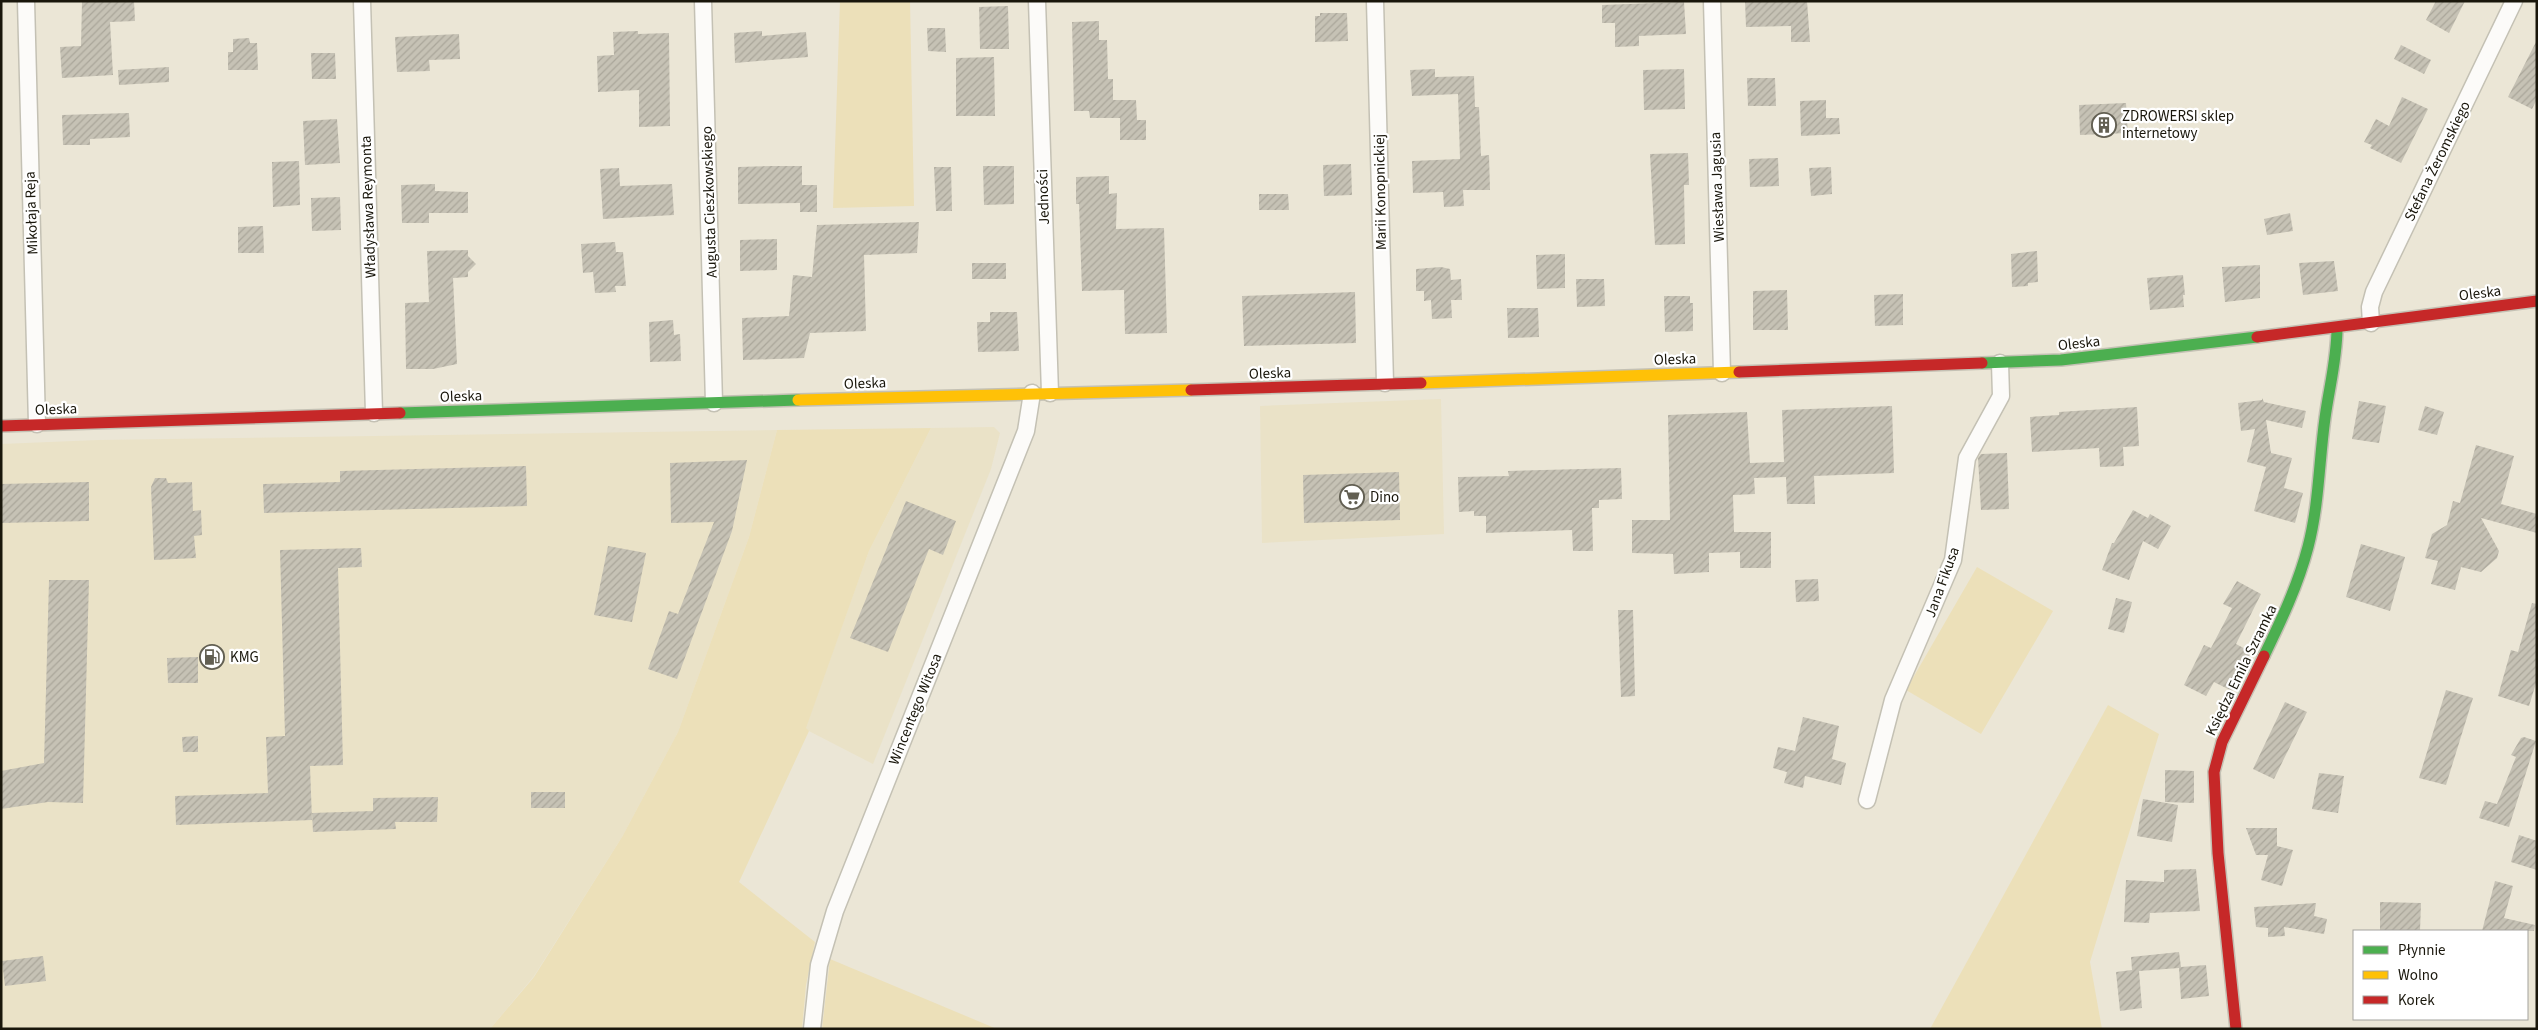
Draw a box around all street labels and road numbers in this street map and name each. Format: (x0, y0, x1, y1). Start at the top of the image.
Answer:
street label: Stefana Żeromskiego (2399, 98, 2476, 225)
street label: Augusta Cieszkowskiego (696, 126, 723, 278)
street label: Wiesława Jagusia (1705, 131, 1730, 243)
street label: Marii Konopnickiej (1369, 134, 1392, 250)
street label: Władysława Reymonta (356, 135, 381, 279)
street label: Jedności (1032, 169, 1055, 225)
street label: Mikołaja Reja (20, 171, 43, 255)
street label: Oleska (2458, 280, 2502, 306)
street label: Oleska (2057, 331, 2101, 356)
street label: Oleska (1653, 348, 1697, 371)
street label: Oleska (1248, 362, 1292, 385)
street label: Oleska (843, 372, 887, 395)
street label: Oleska (439, 385, 483, 408)
street label: Oleska (34, 398, 78, 421)
street label: Jana Fikusa (1920, 544, 1965, 620)
street label: Księdza Emila Szramka (2201, 601, 2282, 739)
street label: Wincentego Witosa (883, 650, 947, 768)

